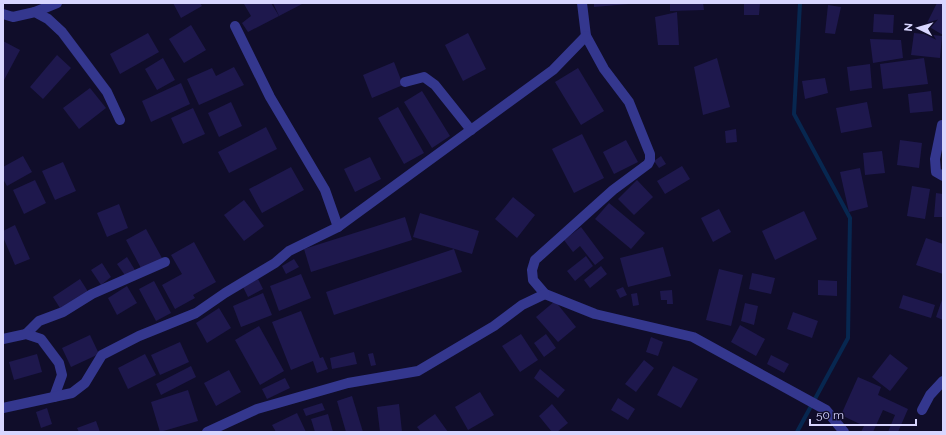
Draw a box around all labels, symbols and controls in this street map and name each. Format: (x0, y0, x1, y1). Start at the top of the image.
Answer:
north arrow (898, 8, 938, 48)
text: N (902, 22, 915, 32)
scale bar (810, 401, 916, 427)
text: 50 m (816, 408, 844, 422)

